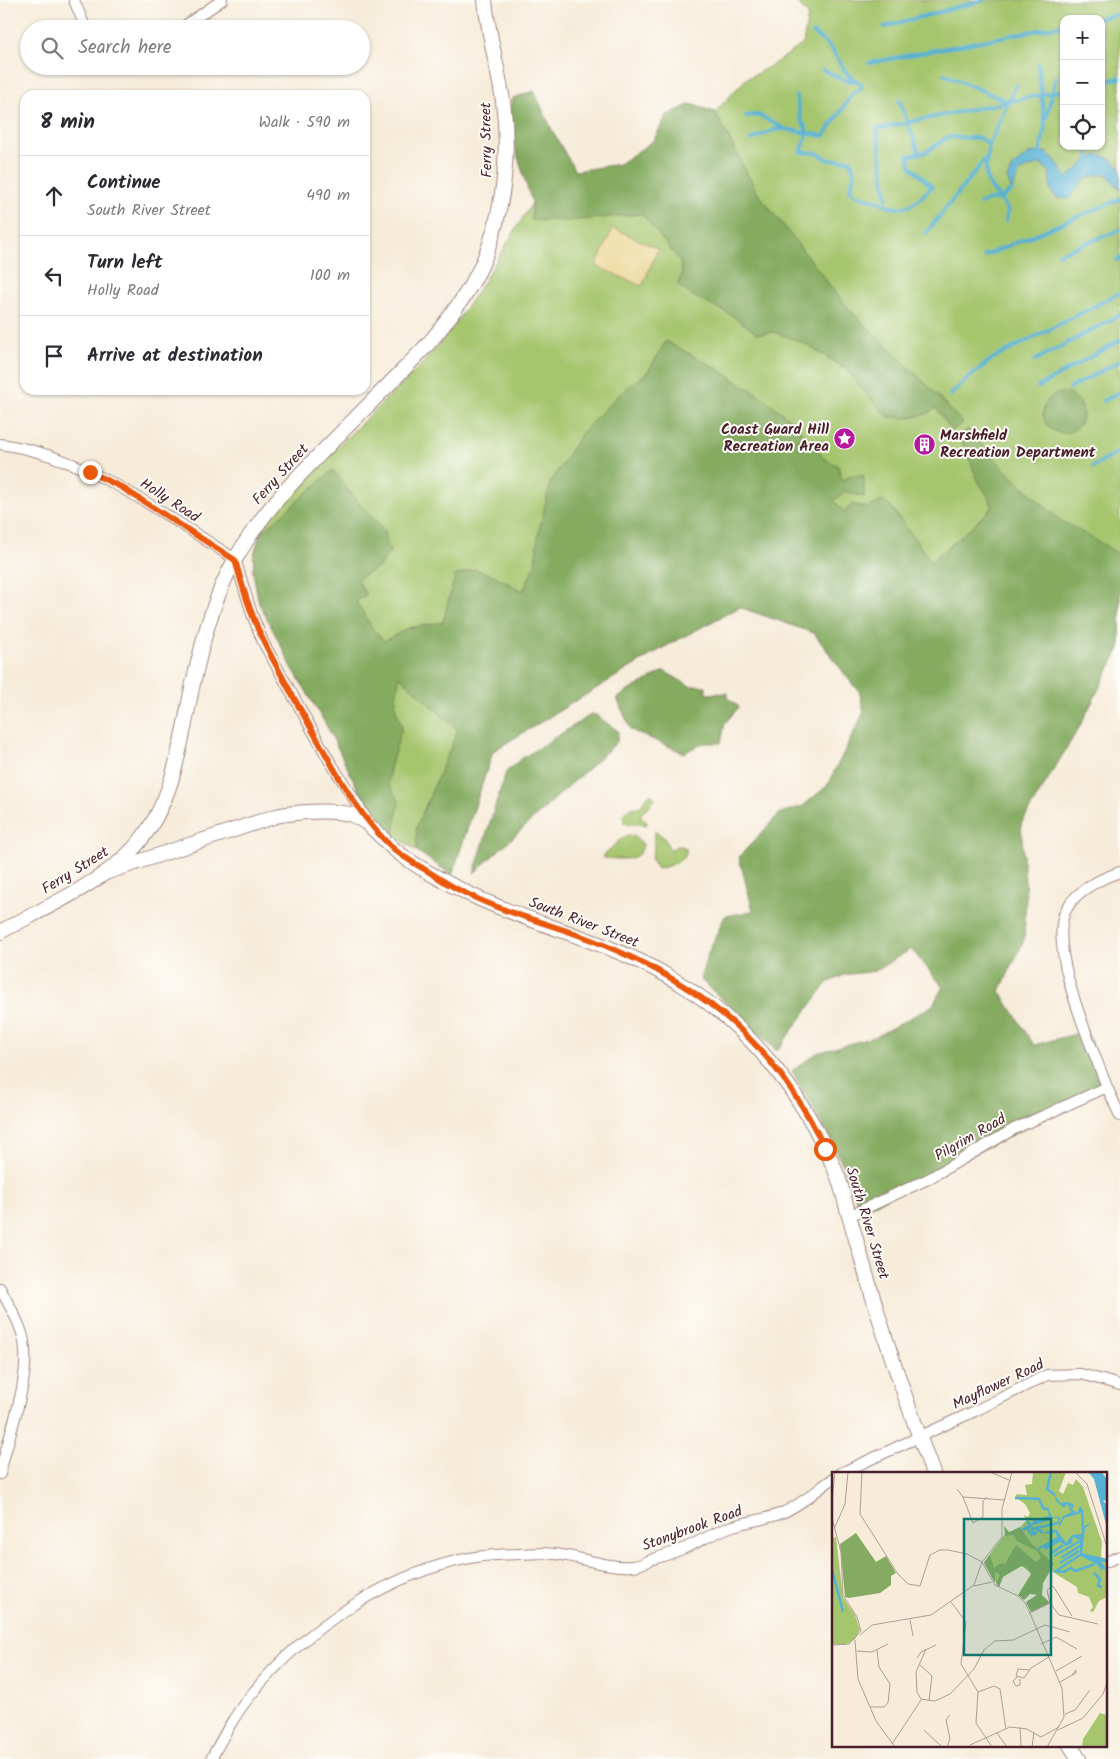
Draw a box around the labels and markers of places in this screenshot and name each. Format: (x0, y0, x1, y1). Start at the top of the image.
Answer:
place label: Coast Guard Hill Recreation Area (721, 418, 829, 459)
place label: Marshfield Recreation Department (940, 424, 1096, 465)
place icon: Coast Guard Hill Recreation Area (833, 426, 857, 450)
building icon: Marshfield Recreation Department (912, 432, 936, 456)

